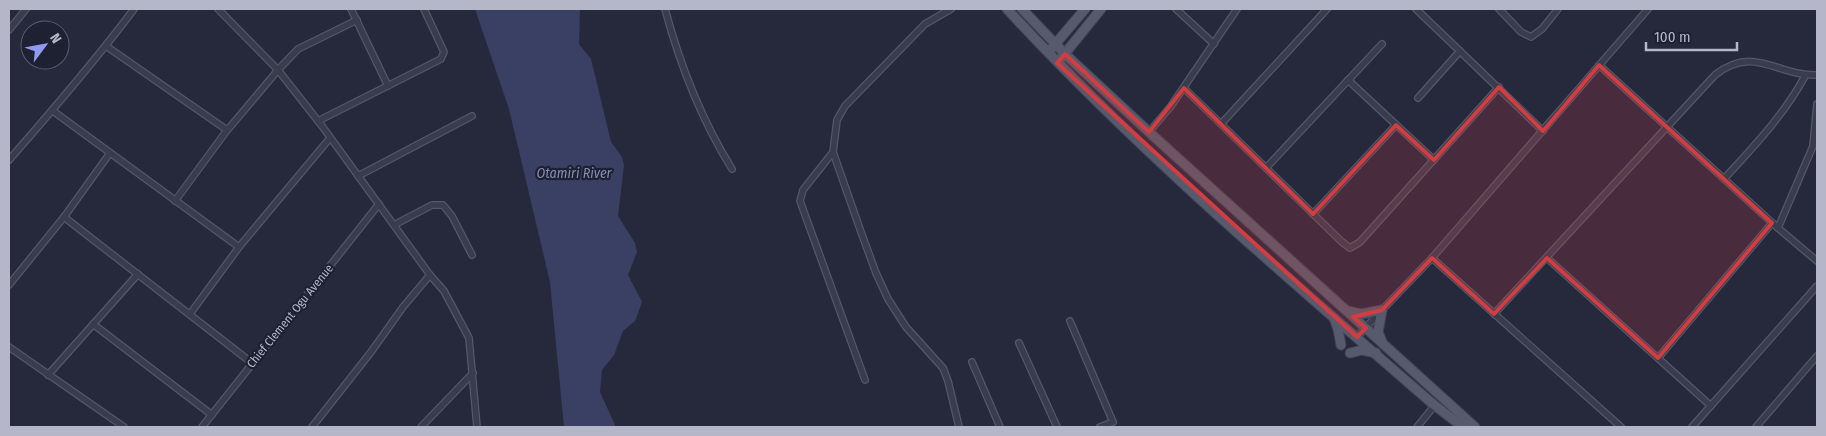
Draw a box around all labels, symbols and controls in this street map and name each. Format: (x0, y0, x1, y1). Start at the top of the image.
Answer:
north arrow (20, 20, 70, 70)
scale bar (1646, 20, 1737, 52)
text: 100 m (1654, 28, 1691, 46)
text: N (46, 30, 65, 46)
water label: Otamiri River (537, 165, 613, 182)
street label: Chief Clement Ogu Avenue (244, 261, 336, 371)

